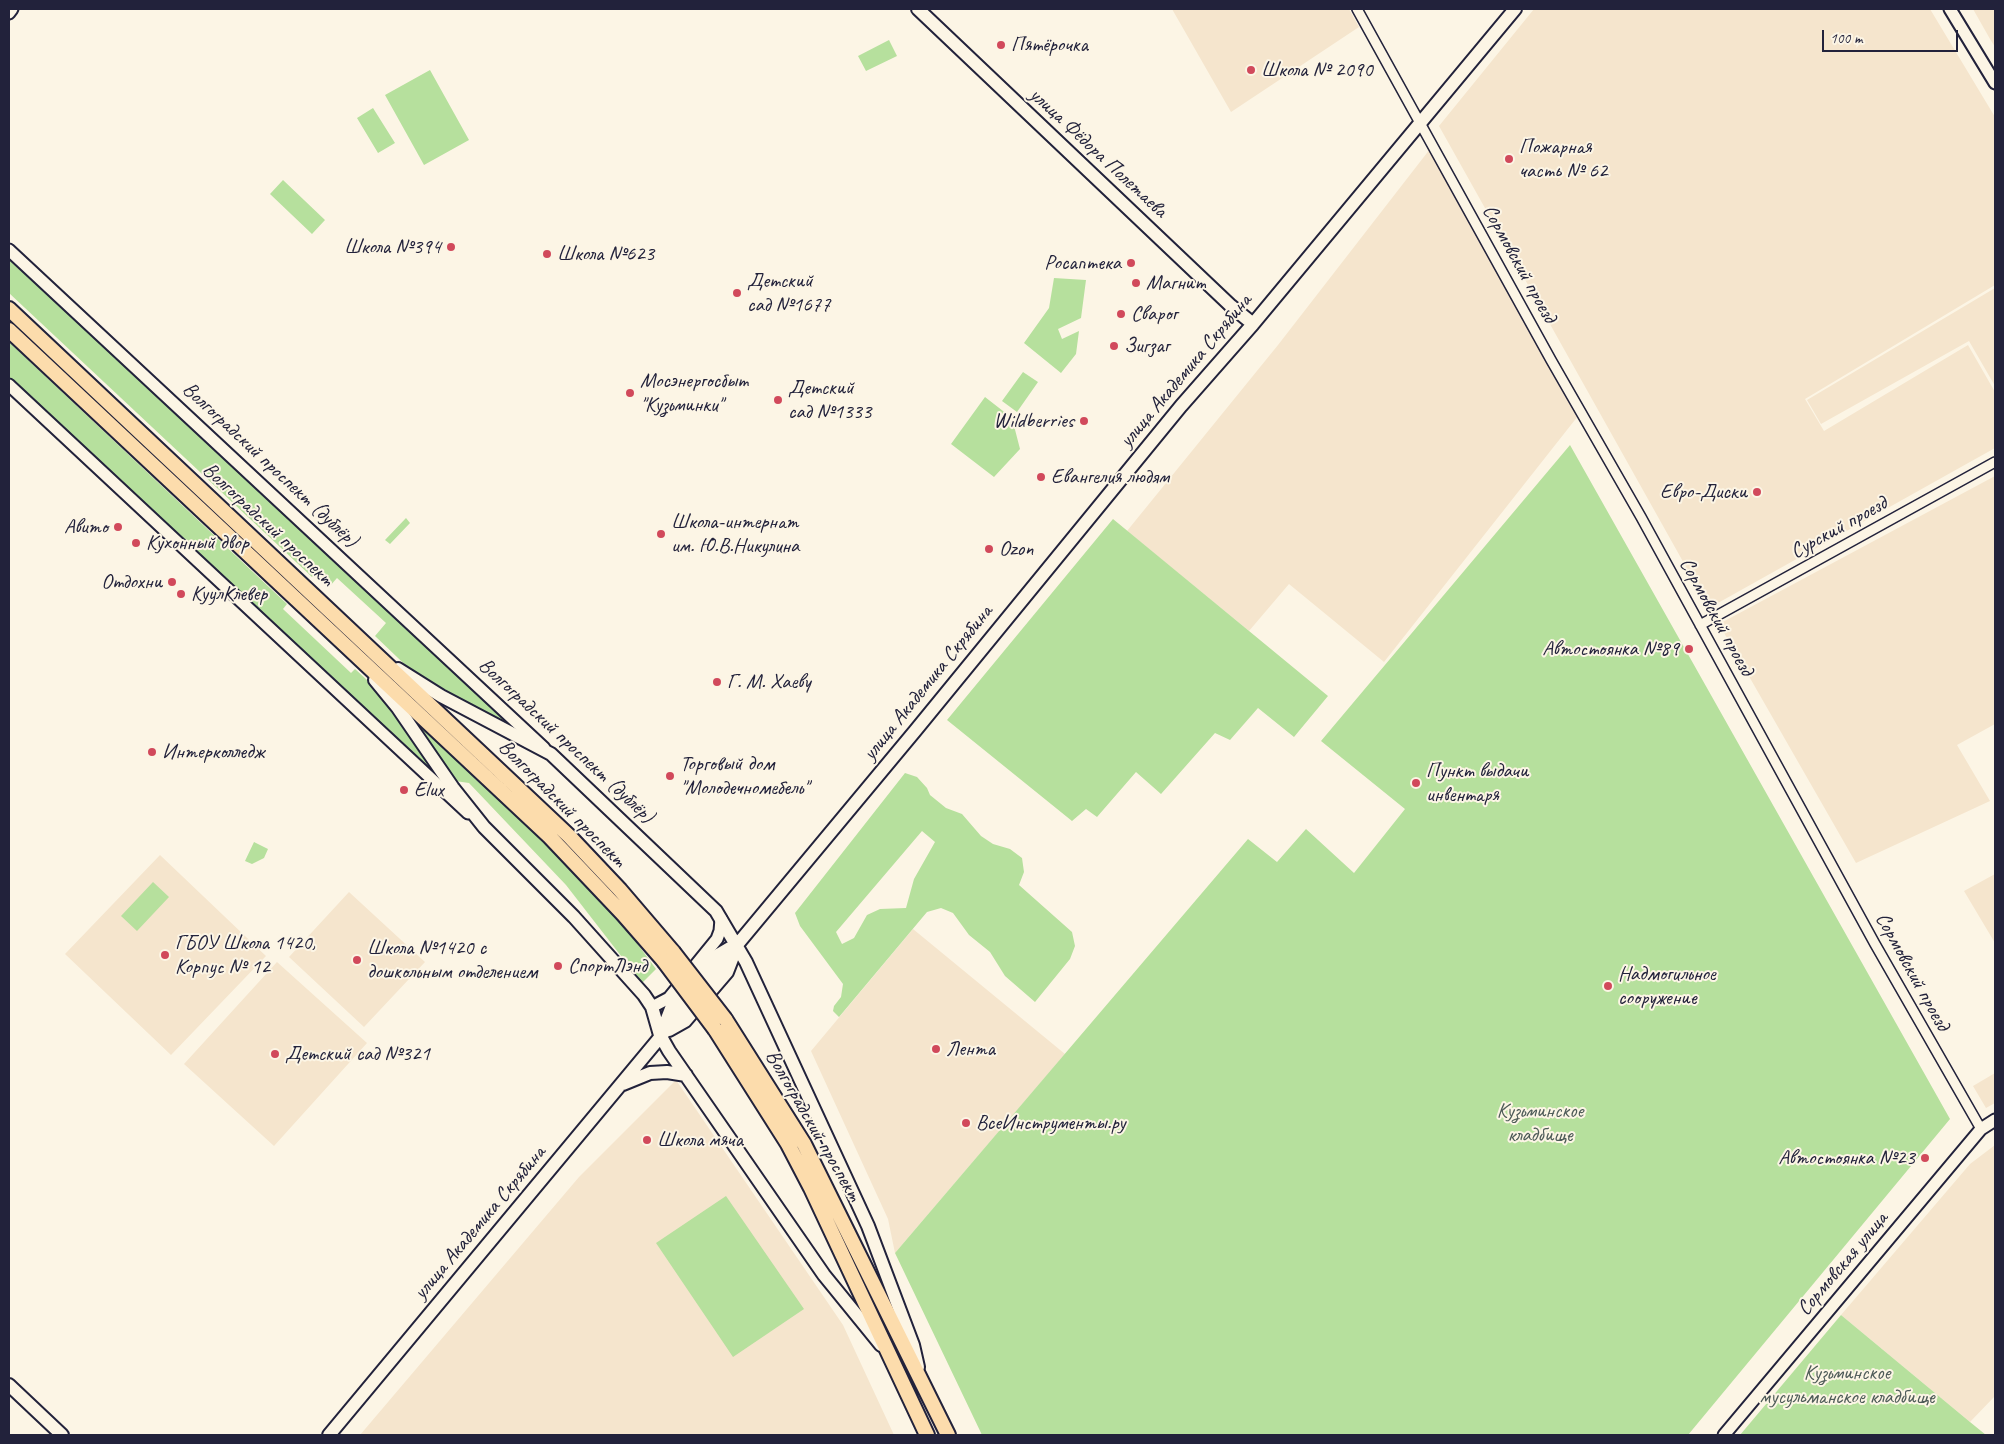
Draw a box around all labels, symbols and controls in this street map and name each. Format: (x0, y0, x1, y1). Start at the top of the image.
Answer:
scale bar (1824, 20, 1960, 52)
text: 100 m (1830, 29, 1862, 48)
place label: Пятёрочка (1011, 32, 1088, 58)
marker: Пятёрочка (995, 39, 1007, 51)
place label: Школа № 2090 (1261, 57, 1373, 83)
marker: Школа № 2090 (1245, 64, 1257, 76)
street label: улица Фёдора Полетаева (1024, 83, 1172, 223)
place label: Пожарная часть № 62 (1519, 134, 1607, 184)
marker: Пожарная часть № 62 (1503, 153, 1515, 165)
street label: Сормовский проезд (1476, 201, 1562, 327)
place label: Школа №394 (344, 234, 441, 260)
marker: Школа №394 (445, 241, 457, 253)
place label: Школа №623 (557, 241, 654, 267)
marker: Школа №623 (541, 248, 553, 260)
place label: Росаптека (1044, 250, 1121, 276)
marker: Росаптека (1125, 257, 1137, 269)
place label: Детский сад №1677 (747, 268, 830, 318)
place label: Магнит (1146, 270, 1206, 296)
marker: Магнит (1130, 277, 1142, 289)
marker: Детский сад №1677 (731, 287, 743, 299)
street label: улица Академика Скрябина (1114, 289, 1258, 453)
place label: Сварог (1131, 301, 1177, 327)
marker: Сварог (1115, 308, 1127, 320)
place label: Зигзаг (1124, 333, 1169, 359)
marker: Зигзаг (1108, 340, 1120, 352)
place label: Мосэнергосбыт "Кузьминки" (640, 368, 748, 418)
place label: Детский сад №1333 (788, 375, 871, 425)
street label: Волгоградский проспект (дублёр) (177, 377, 363, 553)
marker: Мосэнергосбыт "Кузьминки" (624, 387, 636, 399)
marker: Детский сад №1333 (772, 394, 784, 406)
place label: Wildberries (994, 408, 1074, 434)
marker: Wildberries (1078, 415, 1090, 427)
street label: Волгоградский проспект (197, 458, 339, 592)
place label: Евангелия людям (1051, 464, 1169, 490)
marker: Евангелия людям (1035, 471, 1047, 483)
place label: Евро-Диски (1660, 479, 1747, 505)
marker: Евро-Диски (1751, 486, 1763, 498)
street label: Сурский проезд (1786, 491, 1892, 565)
place label: Школа-интернат им. Ю.В.Никулина (671, 509, 799, 559)
place label: Авито (64, 514, 108, 540)
marker: Авито (112, 521, 124, 533)
marker: Школа-интернат им. Ю.В.Никулина (655, 528, 667, 540)
place label: Кухонный двор (146, 530, 249, 556)
place label: Ozon (999, 536, 1034, 562)
marker: Кухонный двор (130, 537, 142, 549)
marker: Ozon (983, 543, 995, 555)
street label: Сормовский проезд (1673, 554, 1759, 680)
place label: Отдохни (101, 569, 162, 595)
marker: Отдохни (166, 576, 178, 588)
place label: КуулКлевер (191, 581, 267, 607)
marker: КуулКлевер (175, 588, 187, 600)
street label: улица Академика Скрябина (858, 600, 998, 766)
place label: Автостоянка №89 (1542, 636, 1679, 662)
marker: Автостоянка №89 (1683, 643, 1695, 655)
street label: Волгоградский проспект (дублёр) (473, 653, 659, 829)
place label: Г. М. Хаеву (727, 669, 811, 695)
marker: Г. М. Хаеву (711, 676, 723, 688)
street label: Волгоградский проспект (493, 735, 631, 873)
place label: Интерколледж (162, 739, 264, 765)
marker: Интерколледж (146, 746, 158, 758)
place label: Торговый дом "Молодечномебель" (680, 751, 808, 801)
place label: Пункт выдачи инвентаря (1426, 758, 1528, 808)
marker: Торговый дом "Молодечномебель" (664, 770, 676, 782)
place label: Elux (414, 777, 444, 803)
marker: Пункт выдачи инвентаря (1410, 777, 1422, 789)
marker: Elux (398, 784, 410, 796)
street label: Сормовский проезд (1869, 909, 1955, 1035)
place label: ГБОУ Школа 1420, Корпус № 12 (175, 930, 316, 980)
place label: Школа №1420 с дошкольным отделением (367, 935, 537, 985)
marker: ГБОУ Школа 1420, Корпус № 12 (159, 949, 171, 961)
place label: СпортЛэнд (568, 953, 647, 979)
marker: Школа №1420 с дошкольным отделением (351, 954, 363, 966)
marker: СпортЛэнд (552, 960, 564, 972)
place label: Надмогильное сооружение (1618, 961, 1716, 1011)
marker: Надмогильное сооружение (1602, 980, 1614, 992)
place label: Лента (946, 1036, 995, 1062)
place label: Детский сад №321 (285, 1041, 430, 1067)
marker: Лента (930, 1043, 942, 1055)
street label: Волгоградский проспект (759, 1046, 867, 1206)
marker: Детский сад №321 (269, 1048, 281, 1060)
park label: Кузьминское кладбище (1497, 1098, 1583, 1148)
place label: ВсеИнструменты.ру (976, 1110, 1125, 1136)
marker: ВсеИнструменты.ру (960, 1117, 972, 1129)
place label: Школа мяча (657, 1127, 743, 1153)
marker: Школа мяча (641, 1134, 653, 1146)
street label: улица Академика Скрябина (408, 1141, 552, 1305)
place label: Автостоянка №23 (1778, 1145, 1915, 1171)
marker: Автостоянка №23 (1919, 1152, 1931, 1164)
street label: Сормовская улица (1792, 1207, 1894, 1321)
park label: Кузьминское мусульманское кладбище (1759, 1360, 1935, 1410)

